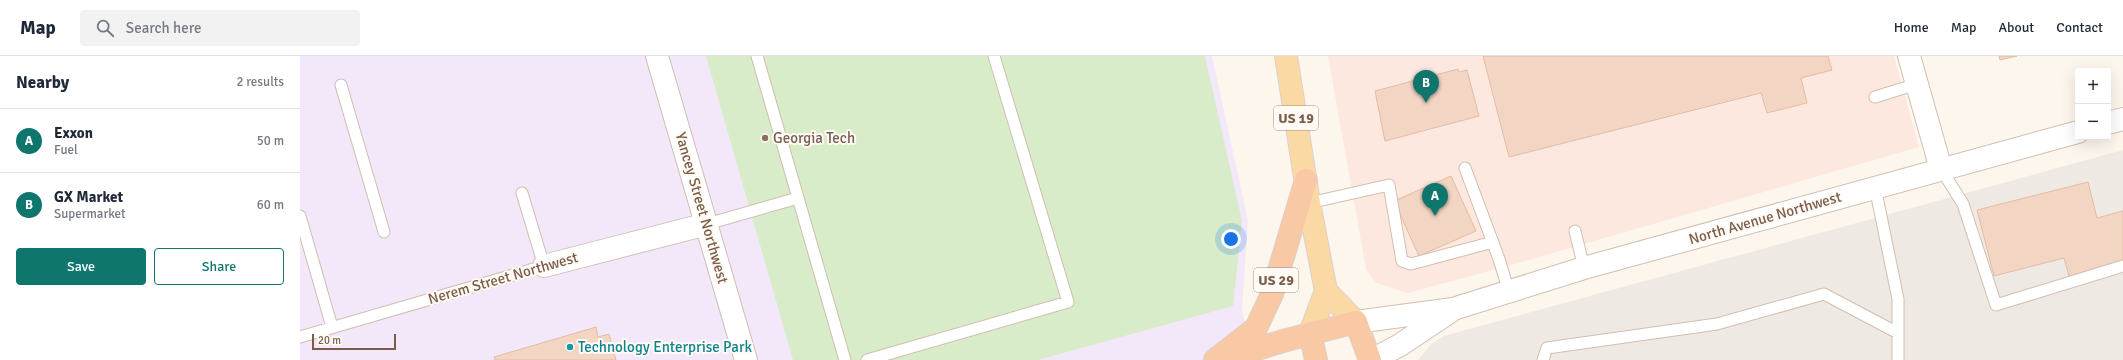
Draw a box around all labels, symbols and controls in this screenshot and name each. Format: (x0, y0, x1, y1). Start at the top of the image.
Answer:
search box (80, 10, 360, 46)
text: Map (20, 16, 56, 40)
icon: search (94, 17, 116, 39)
text: Search here (126, 19, 201, 37)
text: Home (1894, 19, 1929, 36)
text: Map (1951, 19, 1976, 36)
text: About (1998, 19, 2034, 36)
text: Contact (2056, 19, 2103, 36)
map controls (2075, 68, 2111, 140)
button: + (2075, 68, 2111, 104)
pin: B (1413, 70, 1439, 103)
text: Nearby (16, 72, 69, 93)
text: 2 results (236, 74, 284, 90)
button: − (2075, 104, 2111, 140)
road number: US 19 (1274, 106, 1318, 130)
text: Exxon (54, 124, 93, 142)
place label: Georgia Tech (773, 129, 855, 147)
street label: Yancey Street Northwest (672, 130, 732, 286)
text: A (25, 133, 33, 149)
text: 50 m (257, 133, 284, 149)
marker: Georgia Tech (760, 133, 770, 143)
text: Fuel (54, 142, 78, 158)
pin: A (1422, 183, 1448, 216)
text: GX Market (54, 188, 123, 206)
street label: North Avenue Northwest (1687, 188, 1843, 248)
text: B (25, 197, 33, 213)
text: 60 m (257, 197, 284, 213)
text: Supermarket (54, 206, 126, 222)
your location (1221, 229, 1241, 249)
button: Save (16, 248, 146, 285)
button: Share (154, 248, 284, 285)
street label: Nerem Street Northwest (426, 248, 580, 308)
road number: US 29 (1254, 268, 1298, 292)
scale bar (312, 332, 396, 351)
text: 20 m (318, 334, 341, 347)
place label: Technology Enterprise Park (578, 338, 752, 356)
marker: Technology Enterprise Park (565, 342, 575, 352)

